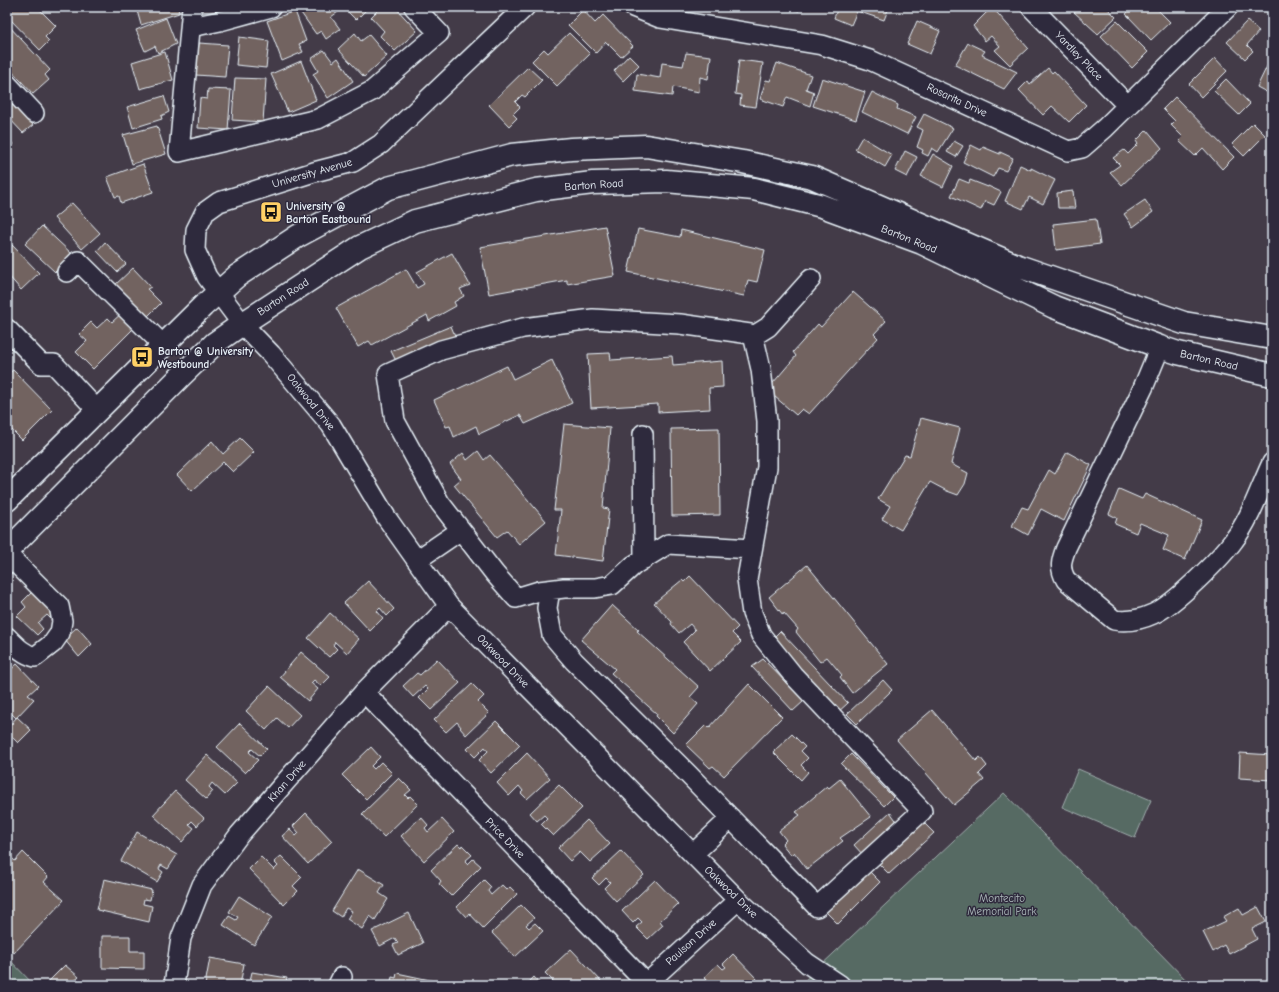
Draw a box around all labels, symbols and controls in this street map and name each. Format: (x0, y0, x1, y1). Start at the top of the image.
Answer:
street label: Yardley Place (1052, 29, 1106, 84)
street label: Rosarita Drive (925, 80, 990, 120)
street label: University Avenue (270, 155, 354, 191)
street label: Barton Road (564, 176, 624, 194)
bus stop icon: University @ Barton Eastbound (258, 199, 284, 225)
place label: University @ Barton Eastbound (286, 200, 371, 226)
street label: Barton Road (879, 222, 939, 256)
street label: Barton Road (255, 275, 311, 319)
bus stop icon: Barton @ University Westbound (129, 344, 155, 370)
place label: Barton @ University Westbound (158, 345, 253, 371)
street label: Barton Road (1179, 347, 1239, 373)
street label: Oakwood Drive (284, 371, 338, 433)
street label: Oakwood Drive (474, 632, 532, 691)
street label: Khan Drive (265, 757, 309, 805)
street label: Price Drive (483, 815, 528, 861)
street label: Oakwood Drive (702, 863, 761, 921)
park label: Montecito Memorial Park (967, 892, 1037, 918)
street label: Paulson Drive (663, 916, 719, 968)

